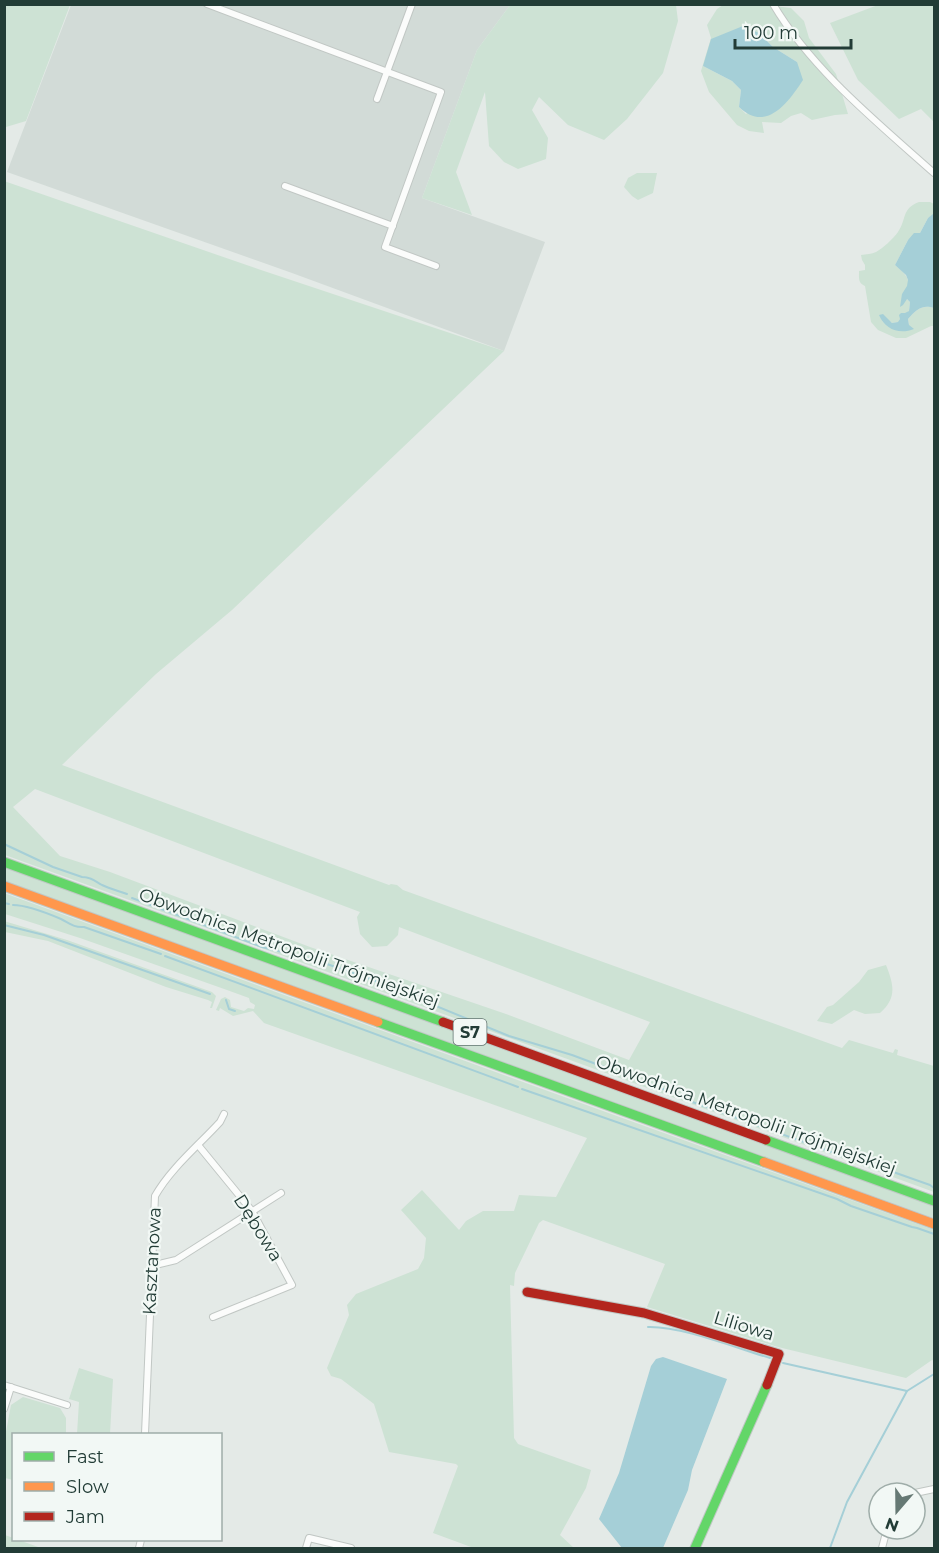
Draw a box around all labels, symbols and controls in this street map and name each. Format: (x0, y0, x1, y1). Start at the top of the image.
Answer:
scale bar (735, 12, 850, 50)
text: 100 m (744, 22, 798, 44)
street label: Obwodnica Metropolii Trójmiejskiej (136, 883, 442, 1013)
road number: S7 (454, 1019, 486, 1045)
street label: Obwodnica Metropolii Trójmiejskiej (593, 1050, 899, 1180)
street label: Dębowa (229, 1190, 287, 1266)
street label: Kasztanowa (138, 1206, 166, 1316)
street label: Liliowa (711, 1306, 777, 1346)
legend (12, 1433, 222, 1541)
text: Fast (66, 1446, 104, 1468)
text: Slow (66, 1476, 109, 1498)
north arrow (867, 1481, 927, 1541)
text: Jam (65, 1506, 105, 1528)
text: N (883, 1513, 901, 1536)

